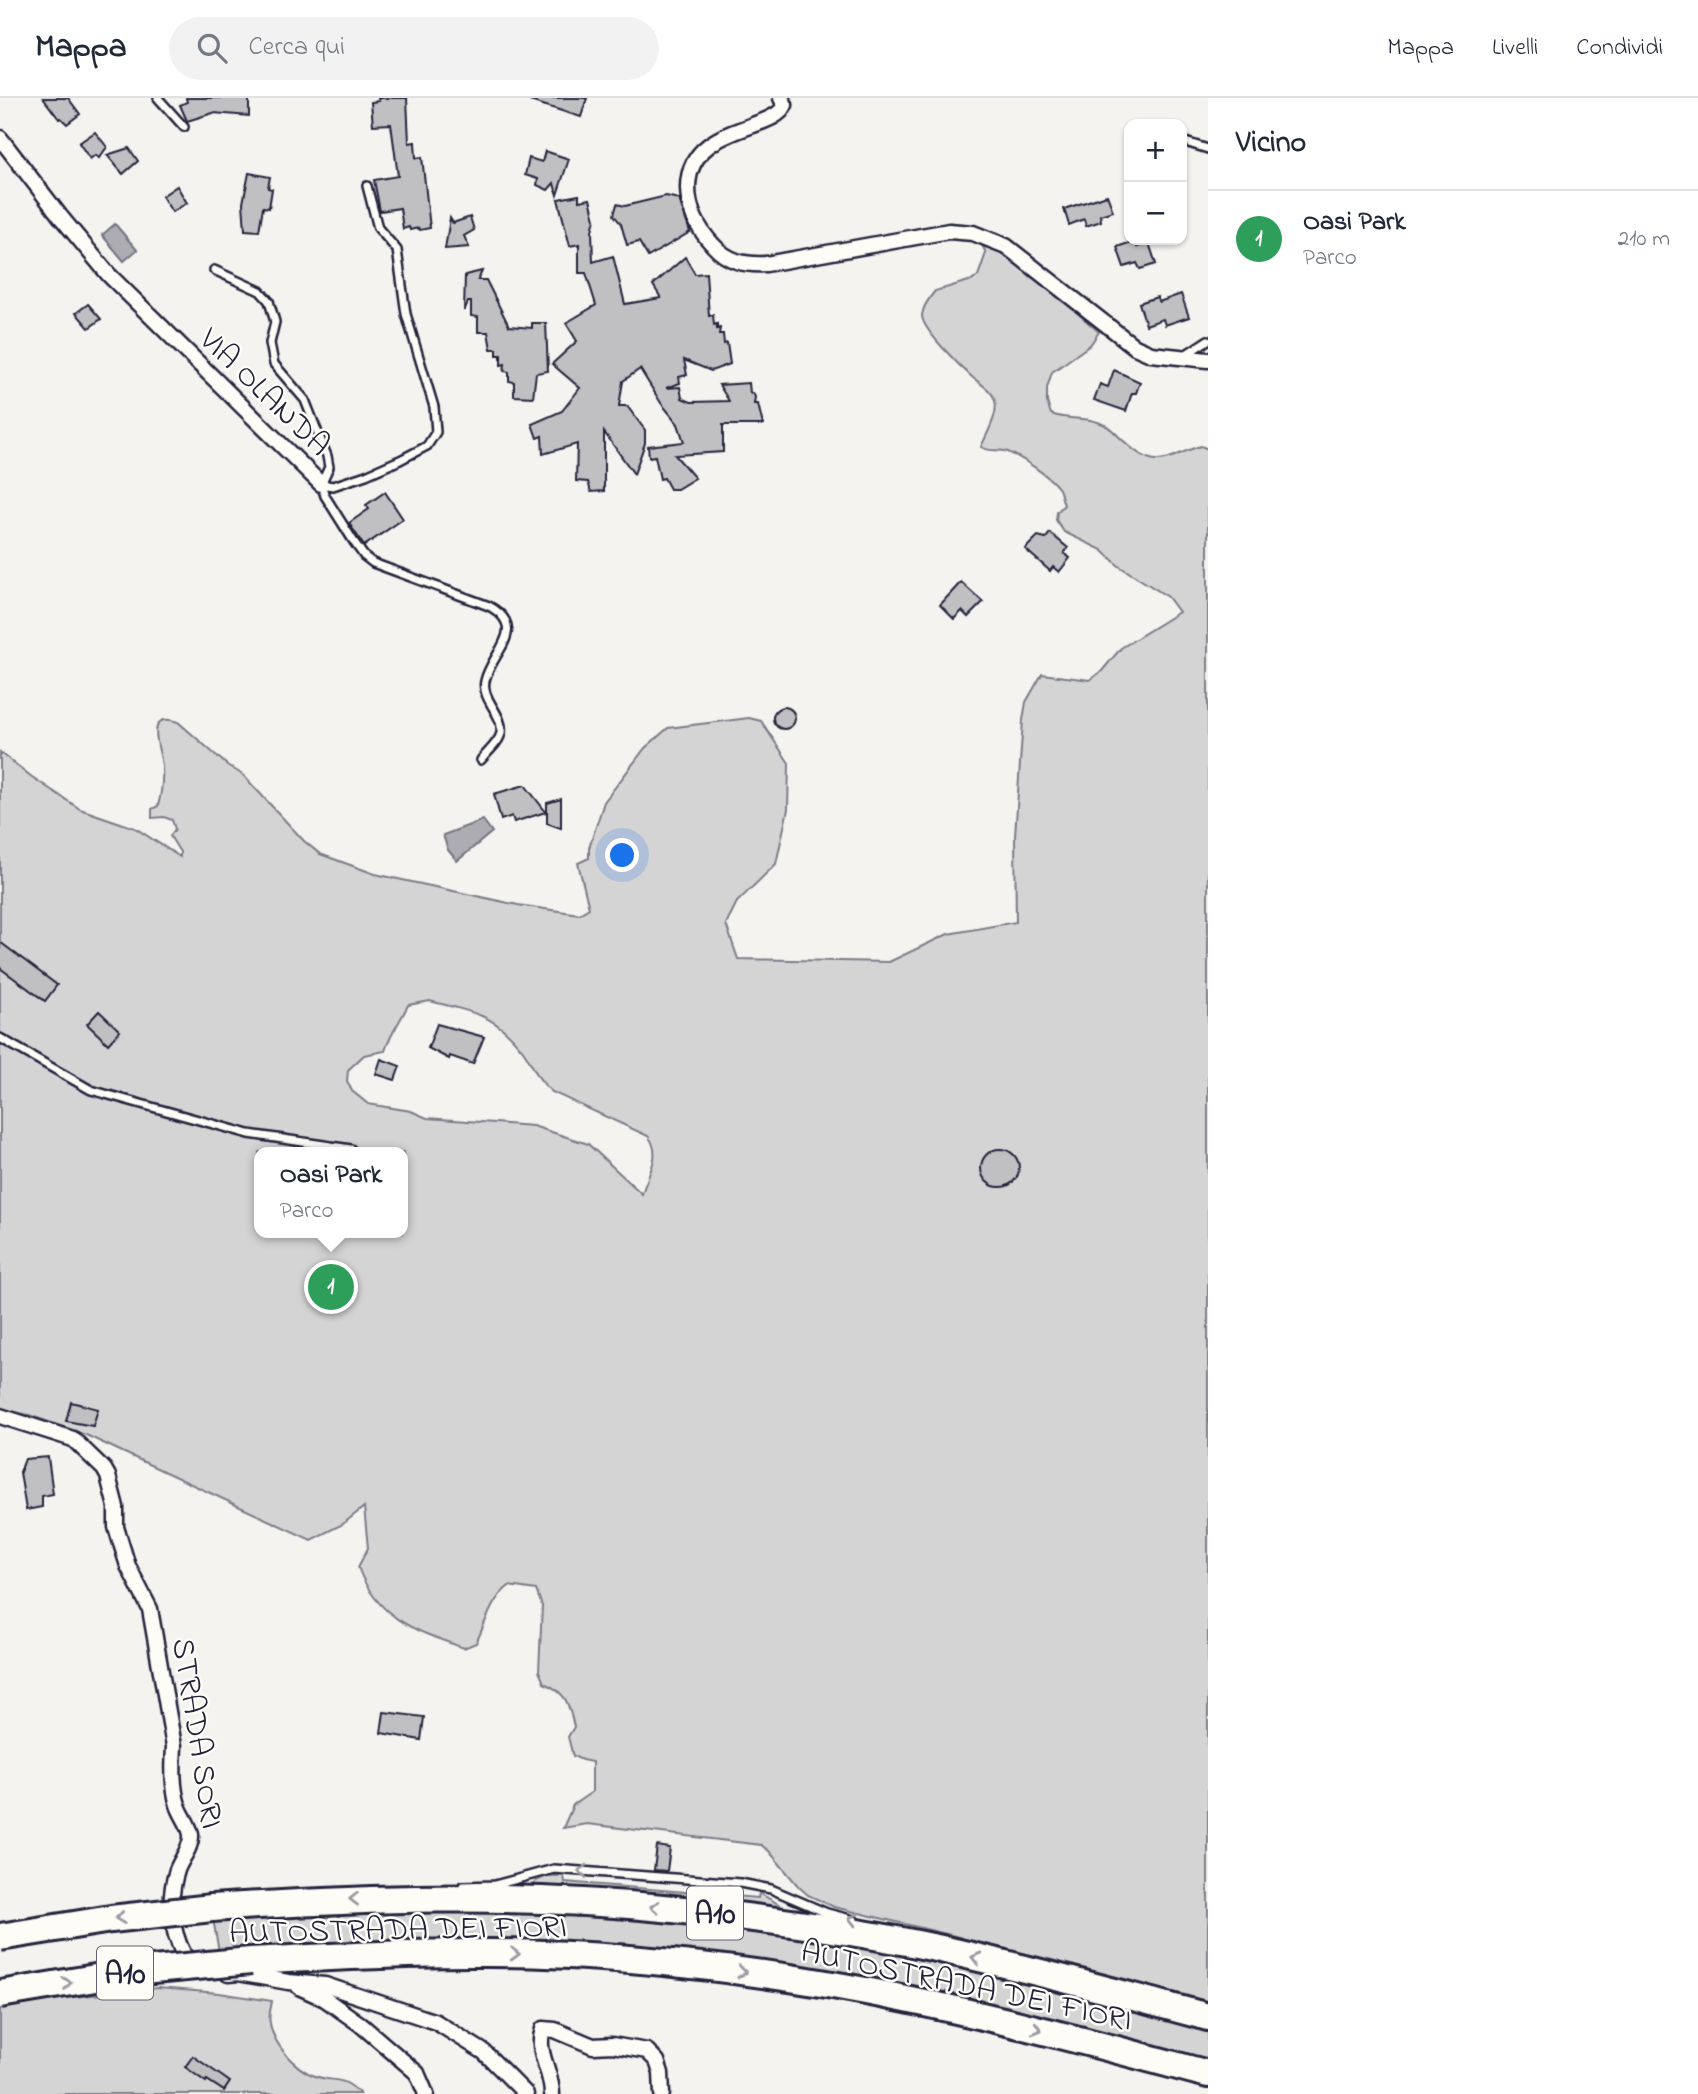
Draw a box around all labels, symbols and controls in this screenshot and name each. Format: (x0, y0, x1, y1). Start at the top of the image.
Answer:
search box (169, 17, 659, 80)
text: Mappa (35, 24, 127, 72)
icon: search (193, 29, 231, 67)
text: Cerca qui (249, 29, 345, 67)
text: Mappa (1387, 31, 1454, 66)
text: Livelli (1492, 31, 1538, 66)
text: Condividi (1576, 31, 1663, 66)
map controls (1124, 119, 1187, 245)
button: + (1124, 119, 1187, 182)
text: Vicino (1236, 122, 1306, 166)
button: − (1124, 182, 1187, 245)
text: Oasi Park (1303, 204, 1406, 242)
text: 1 (1255, 223, 1263, 256)
text: 210 m (1618, 223, 1670, 256)
text: Parco (1303, 242, 1357, 275)
street label: VIA OLANDA (186, 318, 340, 469)
your location (605, 838, 639, 872)
popup (254, 1147, 408, 1238)
text: Oasi Park (280, 1157, 382, 1195)
text: Parco (280, 1195, 333, 1228)
pin: 1 (308, 1261, 354, 1313)
street label: STRADA SORI (157, 1635, 234, 1832)
one-way arrow (578, 1864, 589, 1879)
road number: A10 (687, 1886, 743, 1940)
one-way arrow (348, 1892, 359, 1907)
one-way arrow (649, 1900, 660, 1915)
street label: AUTOSTRADA DEI FIORI (229, 1905, 567, 1958)
one-way arrow (114, 1910, 126, 1925)
one-way arrow (847, 1913, 859, 1928)
street label: AUTOSTRADA DEI FIORI (796, 1929, 1136, 2046)
road number: A10 (97, 1946, 153, 1999)
one-way arrow (510, 1946, 521, 1961)
one-way arrow (970, 1952, 982, 1966)
one-way arrow (736, 1964, 747, 1979)
one-way arrow (61, 1976, 73, 1991)
one-way arrow (1031, 2021, 1043, 2035)

